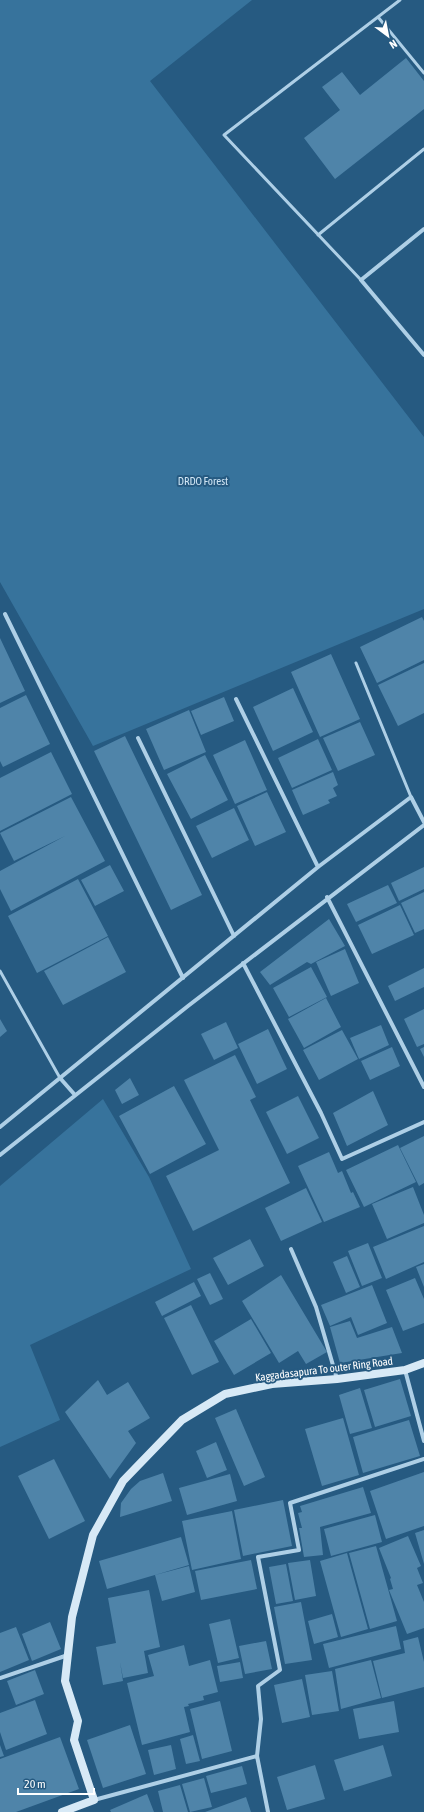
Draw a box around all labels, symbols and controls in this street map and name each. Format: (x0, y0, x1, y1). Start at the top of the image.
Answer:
north arrow (368, 16, 408, 56)
text: N (387, 38, 399, 51)
park label: DRDO Forest (178, 475, 228, 487)
street label: Kaggadasapura To outer Ring Road (254, 1355, 394, 1383)
scale bar (18, 1770, 94, 1796)
text: 20 m (24, 1777, 46, 1791)

